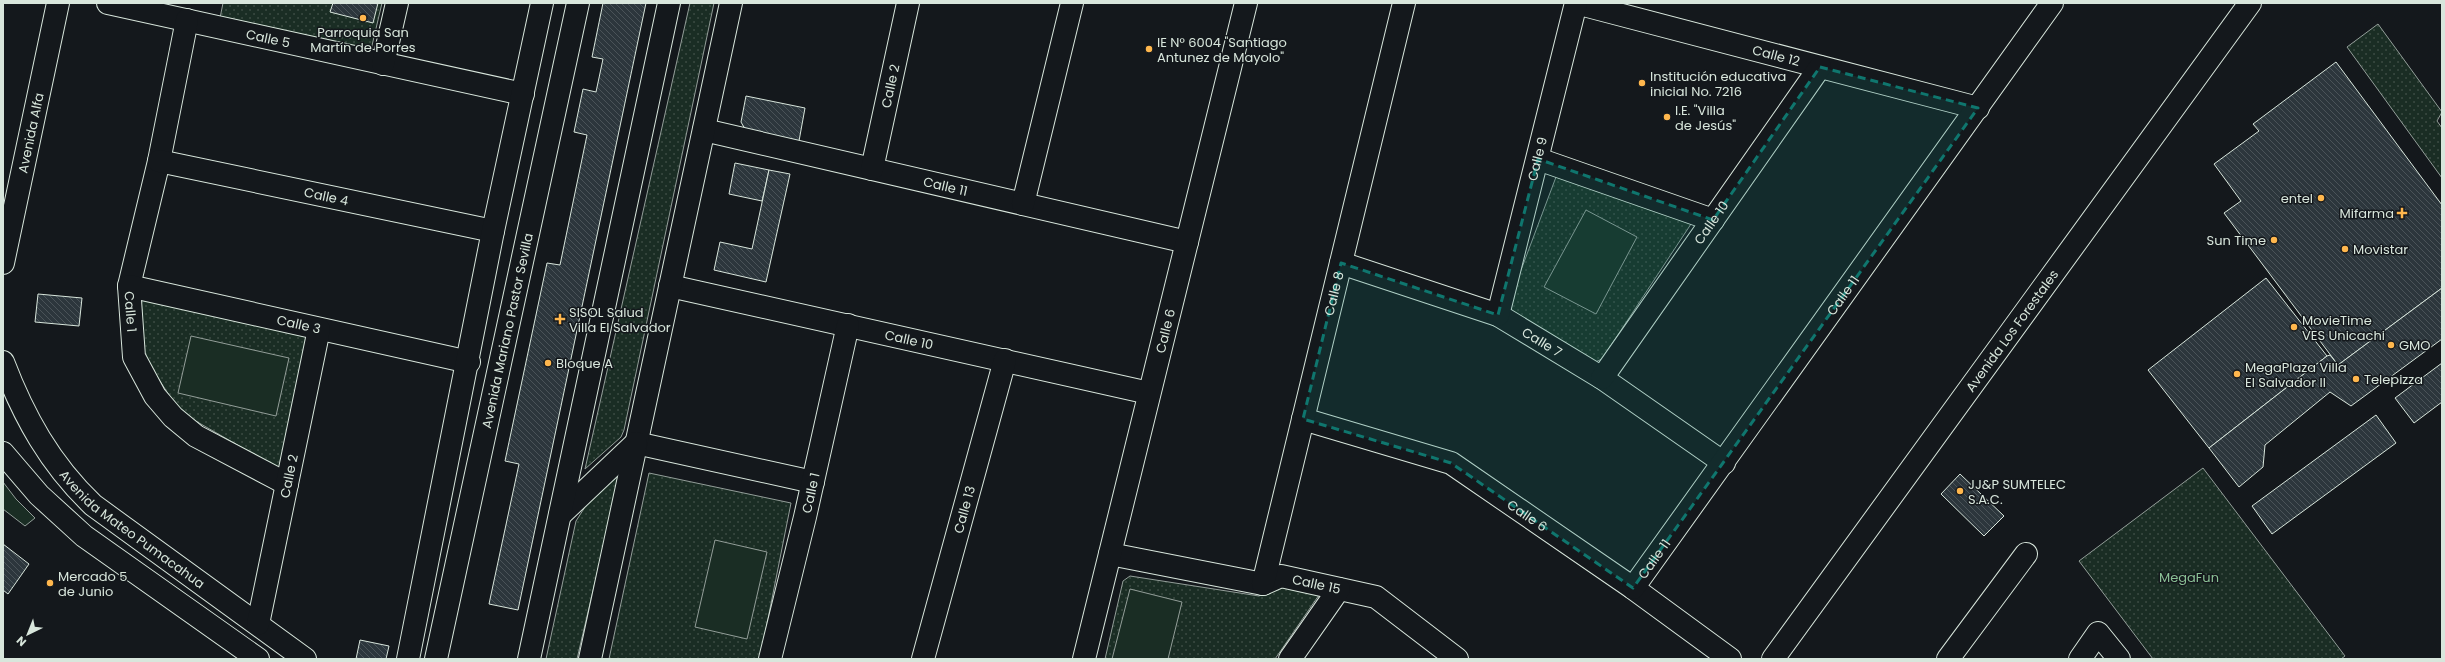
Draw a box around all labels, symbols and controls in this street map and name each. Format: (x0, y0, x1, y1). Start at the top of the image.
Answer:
marker: Parroquia San Martín de Porres (358, 13, 368, 23)
place label: Parroquia San Martín de Porres (310, 23, 416, 57)
street label: Calle 5 (244, 24, 292, 52)
place label: IE N° 6004 "Santiago Antunez de Mayolo" (1157, 33, 1287, 67)
street label: Calle 12 (1750, 40, 1802, 71)
marker: IE N° 6004 "Santiago Antunez de Mayolo" (1144, 44, 1154, 54)
street label: Calle 2 (876, 62, 904, 110)
place label: Institución educativa inicial No. 7216 (1650, 67, 1786, 101)
marker: Institución educativa inicial No. 7216 (1637, 78, 1647, 88)
street label: Avenida Alfa (13, 91, 48, 175)
place label: I.E. "Villa de Jesús" (1675, 101, 1736, 135)
marker: I.E. "Villa de Jesús" (1662, 112, 1672, 122)
street label: Calle 9 (1522, 135, 1552, 183)
street label: Calle 11 (921, 172, 970, 200)
street label: Calle 4 (302, 182, 350, 210)
place label: entel (2281, 189, 2313, 208)
marker: entel (2316, 193, 2326, 203)
street label: Calle 10 (1689, 197, 1733, 248)
place label: Mifarma (2340, 204, 2394, 223)
marker: Mifarma (2397, 208, 2407, 218)
street label: Avenida Mariano Pastor Sevilla (477, 231, 537, 430)
place label: Sun Time (2207, 231, 2266, 250)
marker: Sun Time (2269, 235, 2279, 245)
place label: Movistar (2353, 240, 2408, 259)
marker: Movistar (2340, 244, 2350, 254)
street label: Avenida Los Forestales (1961, 265, 2063, 396)
street label: Calle 8 (1319, 269, 1348, 318)
street label: Calle 11 (1822, 271, 1863, 319)
street label: Calle 1 (120, 291, 142, 333)
place label: SISOL Salud Villa El Salvador (569, 303, 671, 337)
street label: Calle 6 (1150, 307, 1180, 355)
street label: Calle 3 (275, 310, 323, 338)
place label: MovieTime VES Unicachi (2302, 311, 2385, 345)
marker: SISOL Salud Villa El Salvador (554, 313, 566, 325)
street label: Calle 7 (1518, 322, 1566, 361)
marker: MovieTime VES Unicachi (2289, 322, 2299, 332)
street label: Calle 10 (883, 325, 935, 354)
place label: GMO (2399, 336, 2431, 355)
marker: GMO (2386, 340, 2396, 350)
place label: Bloque A (556, 354, 613, 373)
marker: Bloque A (543, 358, 553, 368)
place label: MegaPlaza Villa El Salvador II (2245, 358, 2347, 392)
marker: MegaPlaza Villa El Salvador II (2232, 369, 2242, 379)
place label: Telepizza (2364, 370, 2423, 389)
marker: Telepizza (2351, 374, 2361, 384)
street label: Calle 2 (275, 453, 302, 500)
street label: Avenida Mateo Pumacahua (55, 466, 209, 593)
street label: Calle 1 (797, 471, 824, 515)
place label: JJ&P SUMTELEC S.A.C. (1968, 475, 2066, 509)
street label: Calle 13 (948, 484, 980, 535)
marker: JJ&P SUMTELEC S.A.C. (1955, 486, 1965, 496)
street label: Calle 6 (1503, 495, 1551, 536)
street label: Calle 11 (1633, 535, 1675, 583)
place label: Mercado 5 de Junio (58, 567, 128, 601)
park label: MegaFun (2159, 568, 2219, 587)
street label: Calle 15 (1290, 569, 1343, 598)
marker: Mercado 5 de Junio (45, 578, 55, 588)
north arrow (8, 614, 48, 654)
text: N (13, 633, 30, 650)

